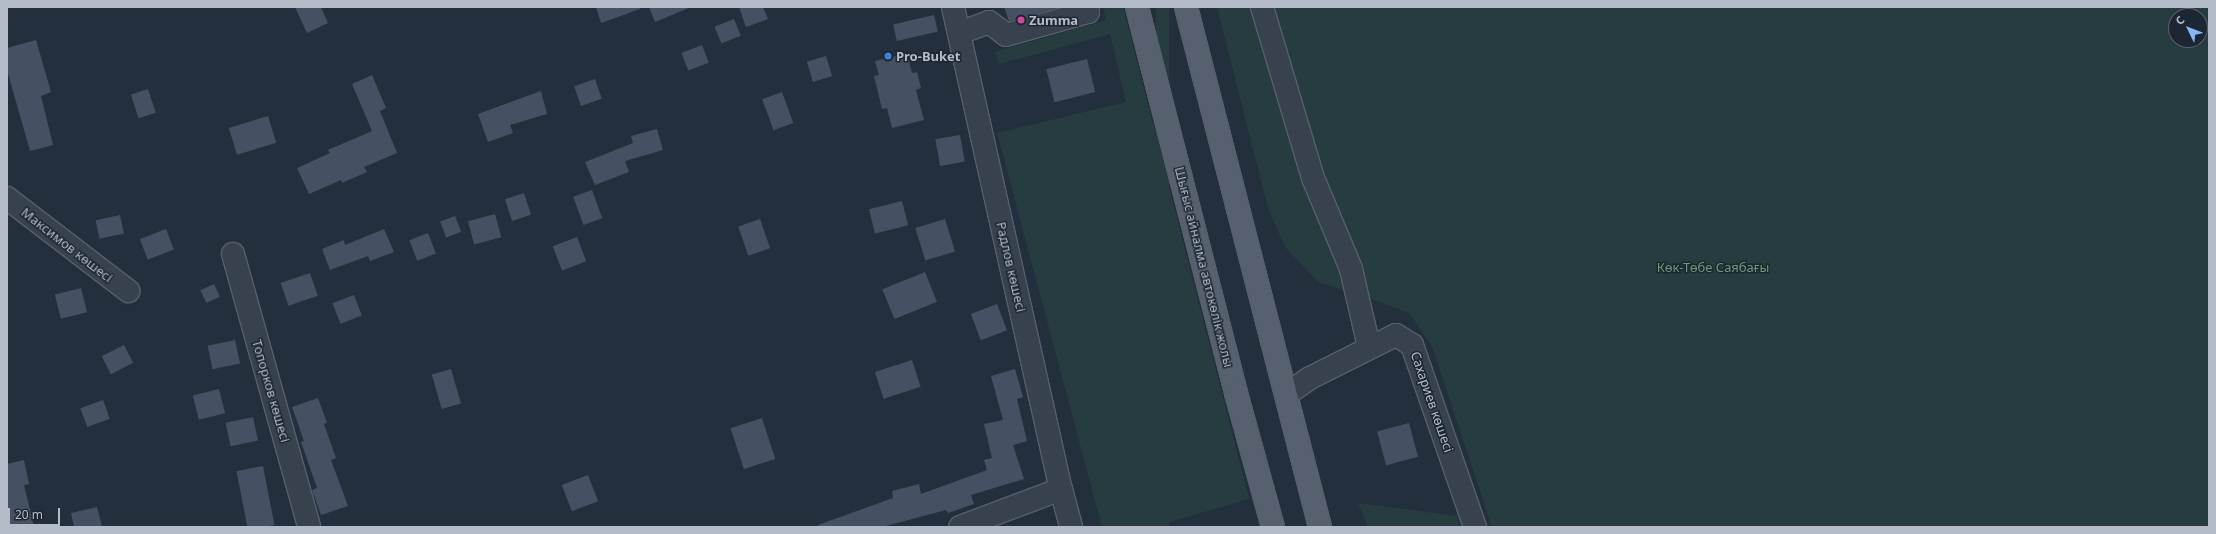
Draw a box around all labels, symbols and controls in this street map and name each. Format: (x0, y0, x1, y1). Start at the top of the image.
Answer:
north arrow (2168, 8, 2208, 48)
place label: Zumma (1029, 12, 1078, 28)
text: С (2172, 12, 2187, 28)
marker: Zumma (1016, 15, 1026, 25)
place label: Pro-Buket (896, 48, 960, 64)
marker: Pro-Buket (883, 51, 893, 61)
street label: Шығыс айналма автокөлік жолы (1172, 165, 1236, 369)
street label: Максимов көшесі (18, 204, 116, 286)
street label: Радлов көшесі (993, 220, 1029, 314)
park label: Көк-Төбе Саябағы (1657, 259, 1769, 275)
street label: Топорков көшесі (249, 338, 293, 444)
street label: Сахариев көшесі (1407, 349, 1457, 455)
scale bar (10, 500, 62, 526)
text: 20 m (15, 506, 43, 523)

